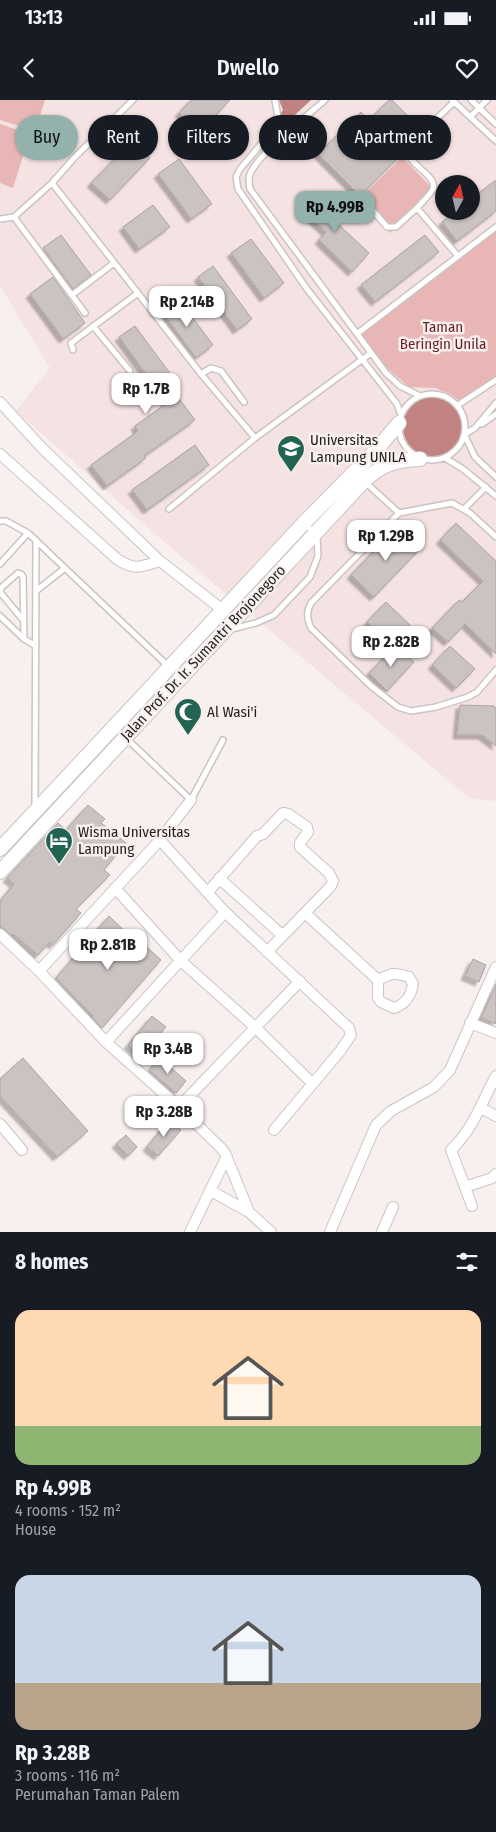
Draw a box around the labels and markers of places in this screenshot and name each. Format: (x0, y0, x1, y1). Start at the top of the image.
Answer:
pin: Rp 4.99B (283, 190, 387, 233)
pin: Rp 2.14B (135, 286, 239, 328)
pin: Rp 1.7B (100, 372, 192, 415)
place label: Universitas Lampung UNILA (310, 431, 406, 466)
school or university icon: Universitas Lampung UNILA (276, 434, 306, 473)
pin: Rp 1.29B (334, 520, 438, 562)
pin: Rp 2.82B (339, 626, 443, 668)
mosque icon: Al Wasi'i (173, 697, 203, 736)
place label: Al Wasi'i (207, 703, 257, 721)
place label: Wisma Universitas Lampung (78, 823, 190, 858)
hotel icon: Wisma Universitas Lampung (44, 826, 74, 865)
pin: Rp 2.81B (56, 928, 160, 971)
pin: Rp 3.4B (122, 1032, 214, 1075)
pin: Rp 3.28B (112, 1096, 216, 1138)

